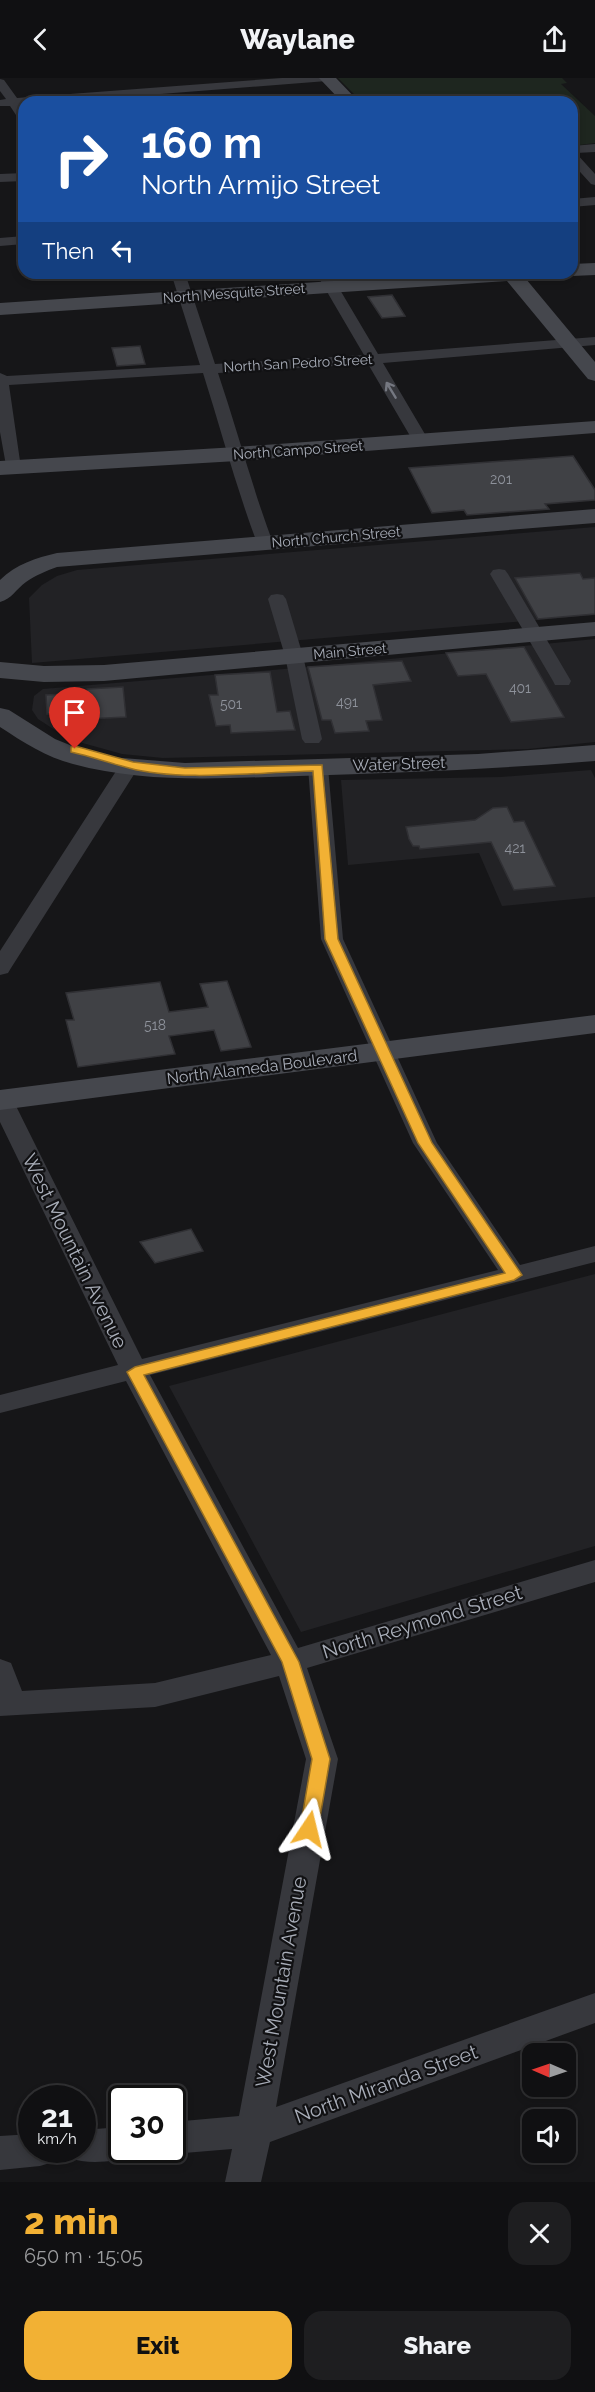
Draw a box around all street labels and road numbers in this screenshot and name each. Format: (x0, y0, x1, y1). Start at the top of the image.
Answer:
street label: North Mesquite Street (162, 280, 306, 306)
street label: North San Pedro Street (223, 351, 373, 375)
street label: North Campo Street (233, 437, 364, 463)
street label: North Church Street (271, 523, 401, 551)
street label: Main Street (313, 640, 388, 662)
street label: Water Street (352, 753, 446, 775)
street label: North Alameda Boulevard (166, 1046, 358, 1088)
street label: West Mountain Avenue (17, 1150, 133, 1353)
street label: North Reymond Street (319, 1580, 525, 1664)
street label: West Mountain Avenue (251, 1874, 311, 2089)
street label: North Miranda Street (291, 2040, 481, 2128)

